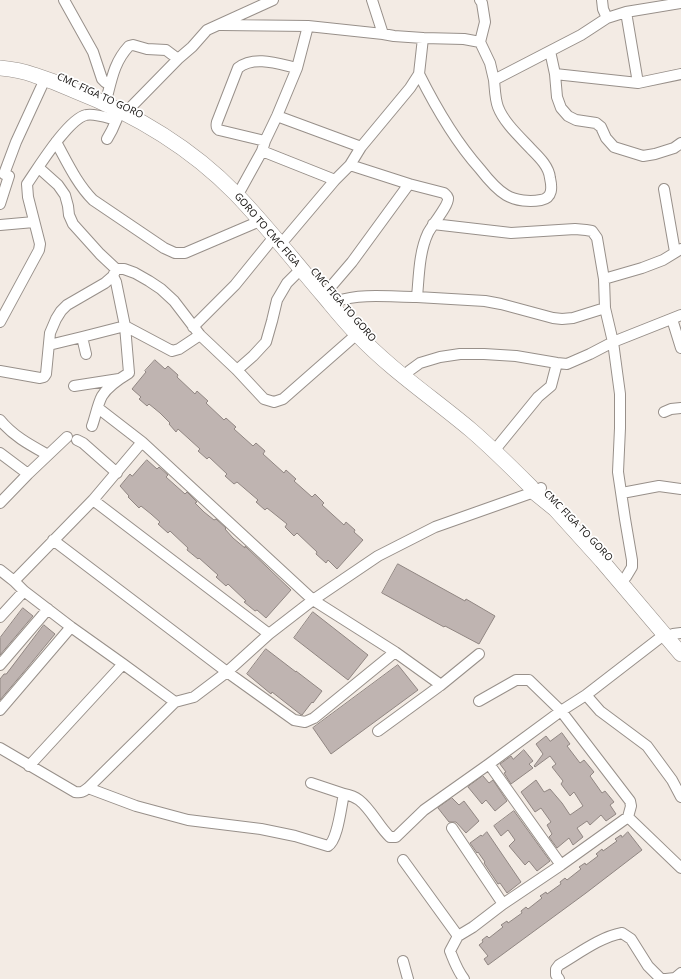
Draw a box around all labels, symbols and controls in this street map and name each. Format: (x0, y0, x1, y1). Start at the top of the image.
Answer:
street label: CMC FIGA TO GORO (55, 71, 145, 121)
street label: GORO TO CMC FIGA (232, 191, 302, 269)
street label: CMC FIGA TO GORO (308, 266, 378, 344)
street label: CMC FIGA TO GORO (541, 488, 615, 564)

